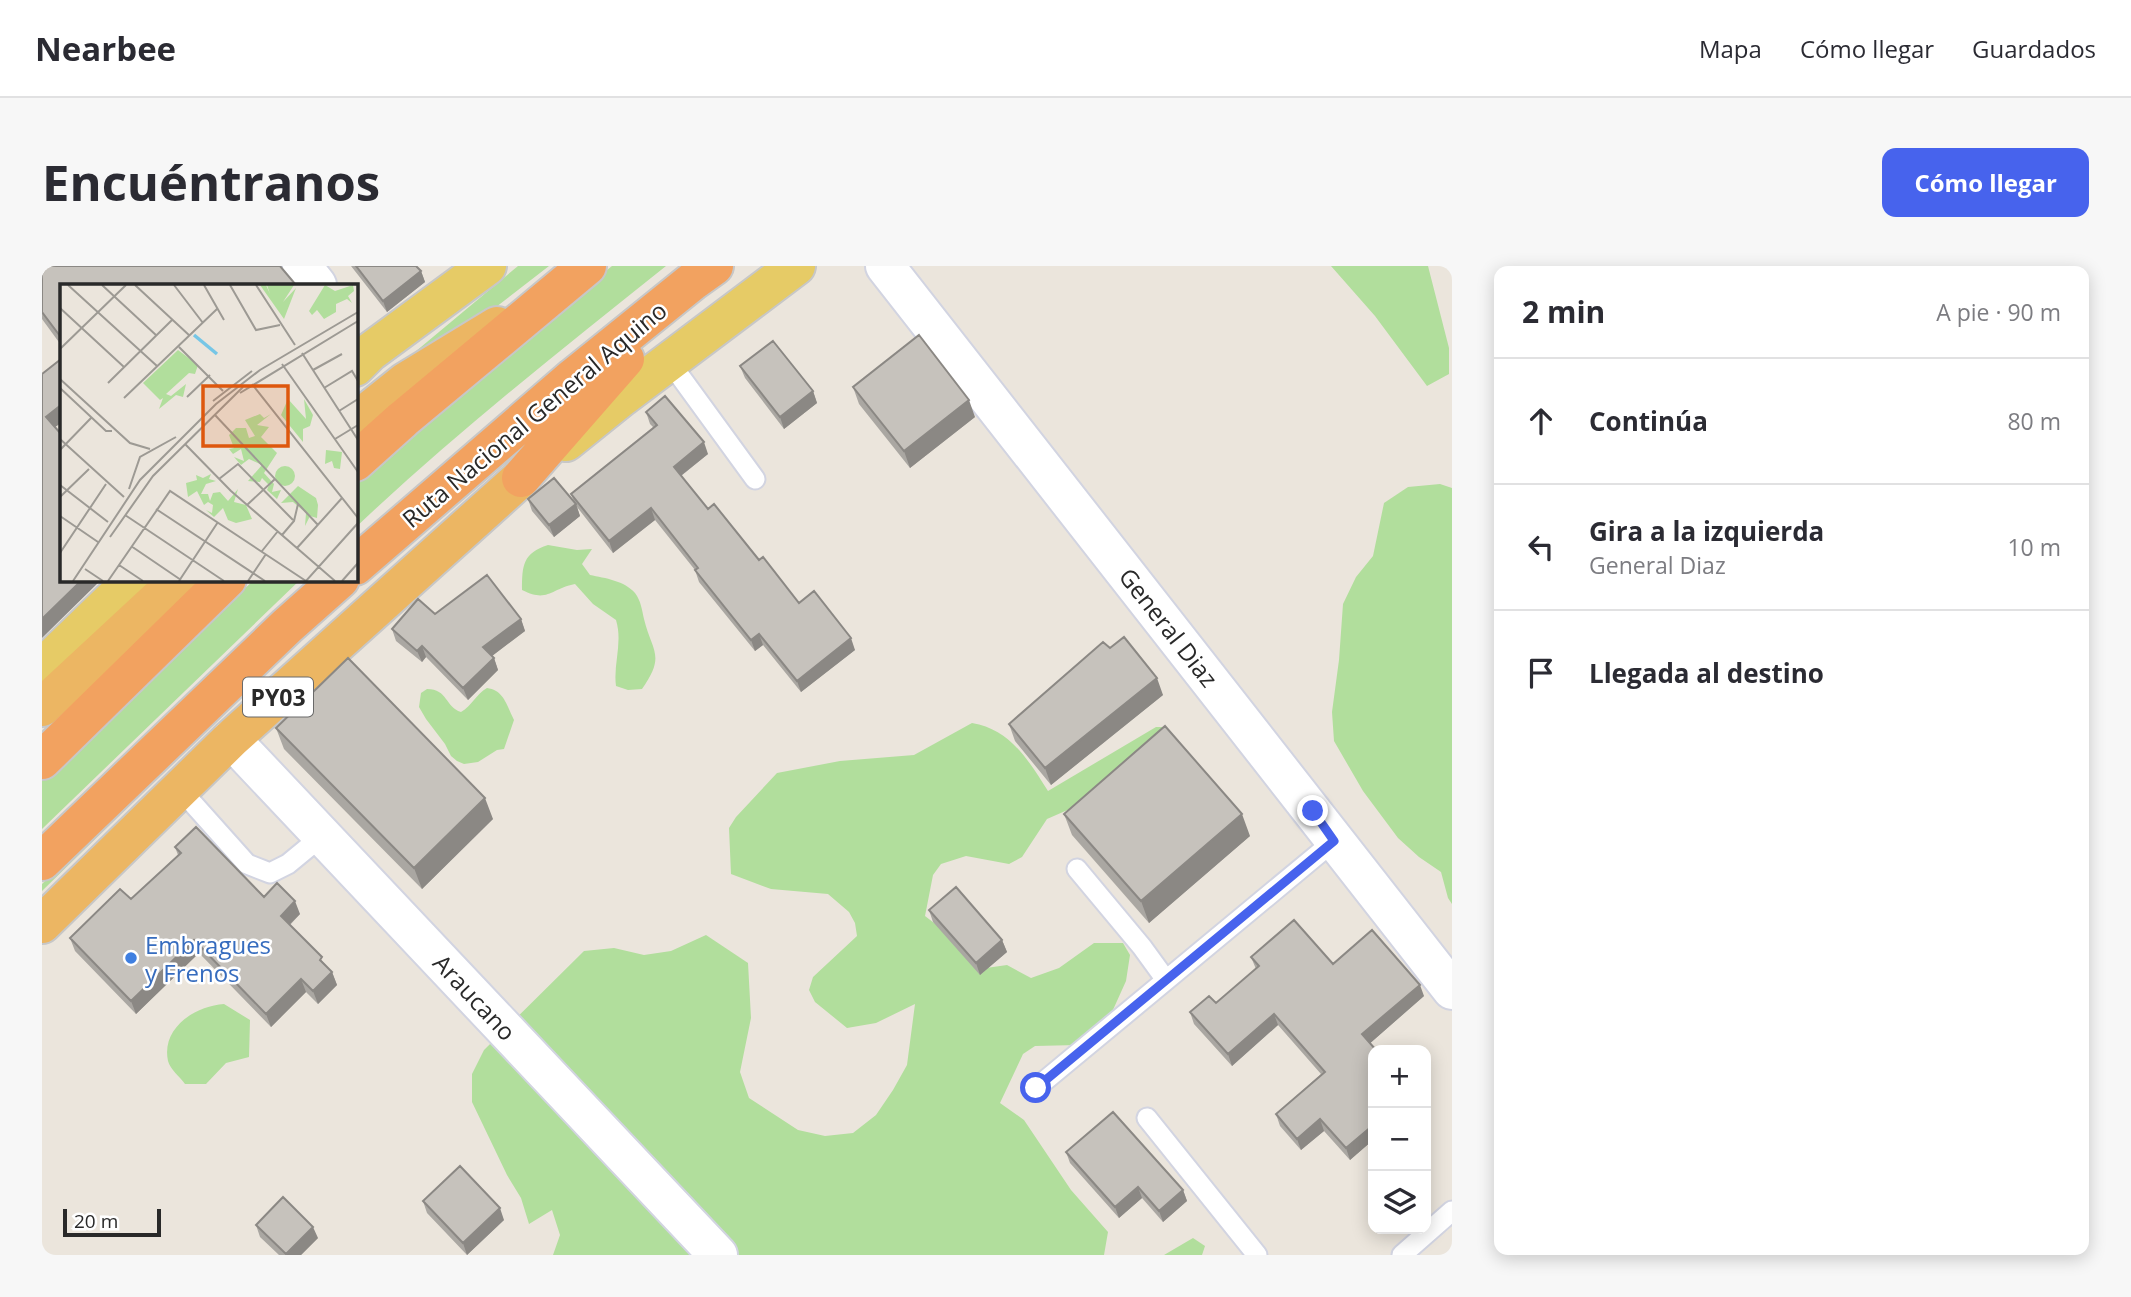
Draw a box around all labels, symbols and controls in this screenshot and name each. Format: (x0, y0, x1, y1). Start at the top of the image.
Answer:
text: Nearbee (35, 26, 176, 71)
text: Mapa (1699, 32, 1762, 65)
text: Cómo llegar (1800, 32, 1934, 65)
text: Guardados (1972, 32, 2096, 65)
button: Cómo llegar (1882, 148, 2089, 217)
text: Encuéntranos (42, 149, 380, 215)
inset map (60, 284, 357, 581)
text: 2 min (1522, 291, 1605, 332)
street label: Ruta Nacional General Aquino (395, 293, 673, 535)
text: A pie · 90 m (1936, 296, 2061, 328)
icon: ahead (1522, 402, 1560, 440)
text: Continúa (1589, 403, 1708, 439)
text: 80 m (2007, 405, 2061, 437)
text: Gira a la izquierda (1589, 513, 1824, 549)
icon: left (1522, 528, 1560, 566)
text: 10 m (2007, 531, 2061, 563)
text: General Diaz (1589, 549, 1726, 581)
street label: General Diaz (1112, 561, 1226, 693)
icon: arrive (1522, 654, 1560, 692)
text: Llegada al destino (1589, 655, 1824, 691)
road number: PY03 (243, 678, 313, 716)
route end (1297, 795, 1328, 826)
place label: Embragues y Frenos (145, 928, 271, 989)
street label: Araucano (426, 947, 524, 1047)
marker: Embragues y Frenos (123, 950, 139, 966)
map controls (1368, 1045, 1431, 1234)
button: + (1368, 1045, 1431, 1108)
route start (1020, 1072, 1051, 1103)
button: − (1368, 1108, 1431, 1171)
button: layers (1368, 1171, 1431, 1234)
scale bar (63, 1206, 161, 1238)
text: 20 m (74, 1208, 118, 1234)

